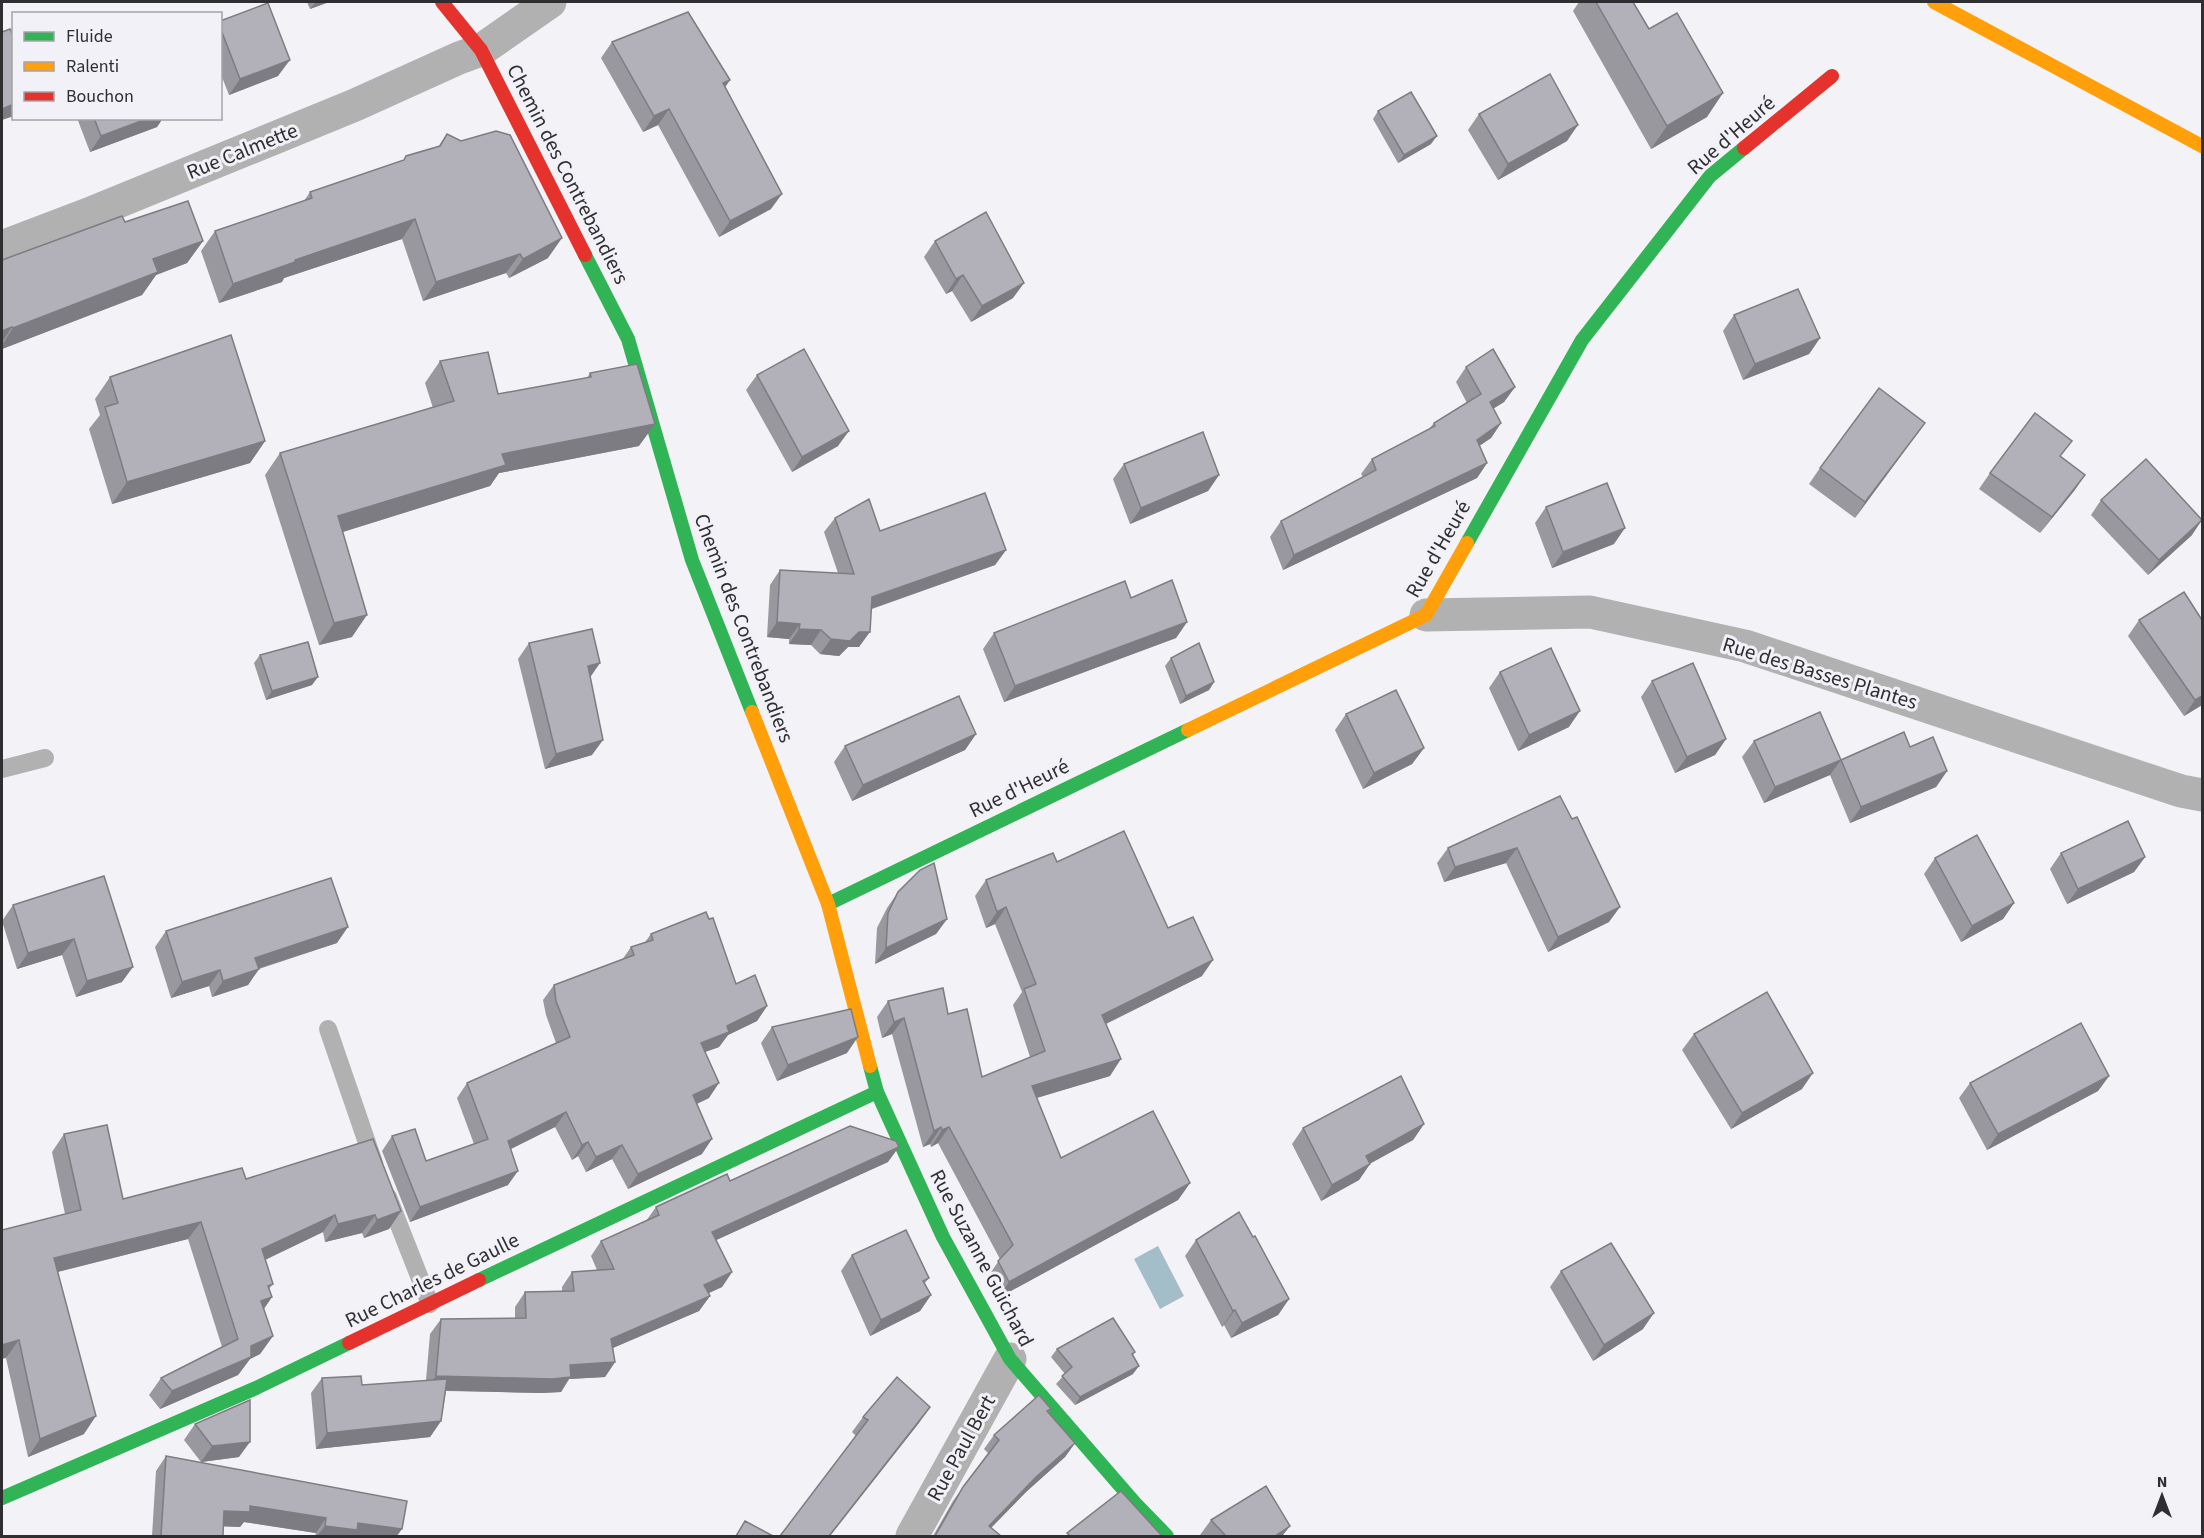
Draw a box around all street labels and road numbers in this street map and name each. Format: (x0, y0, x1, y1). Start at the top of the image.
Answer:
street label: Chemin des Contrebandiers (499, 59, 637, 289)
street label: Rue d'Heuré (1680, 88, 1782, 182)
street label: Rue Calmette (182, 115, 302, 187)
street label: Rue d'Heuré (1398, 495, 1478, 603)
street label: Chemin des Contrebandiers (686, 509, 802, 747)
street label: Rue des Basses Plantes (1719, 629, 1921, 717)
street label: Rue d'Heuré (964, 751, 1074, 825)
street label: Rue Suzanne Guichard (922, 1164, 1042, 1352)
street label: Rue Charles de Gaulle (340, 1225, 524, 1335)
street label: Rue Paul Bert (919, 1389, 1003, 1507)

